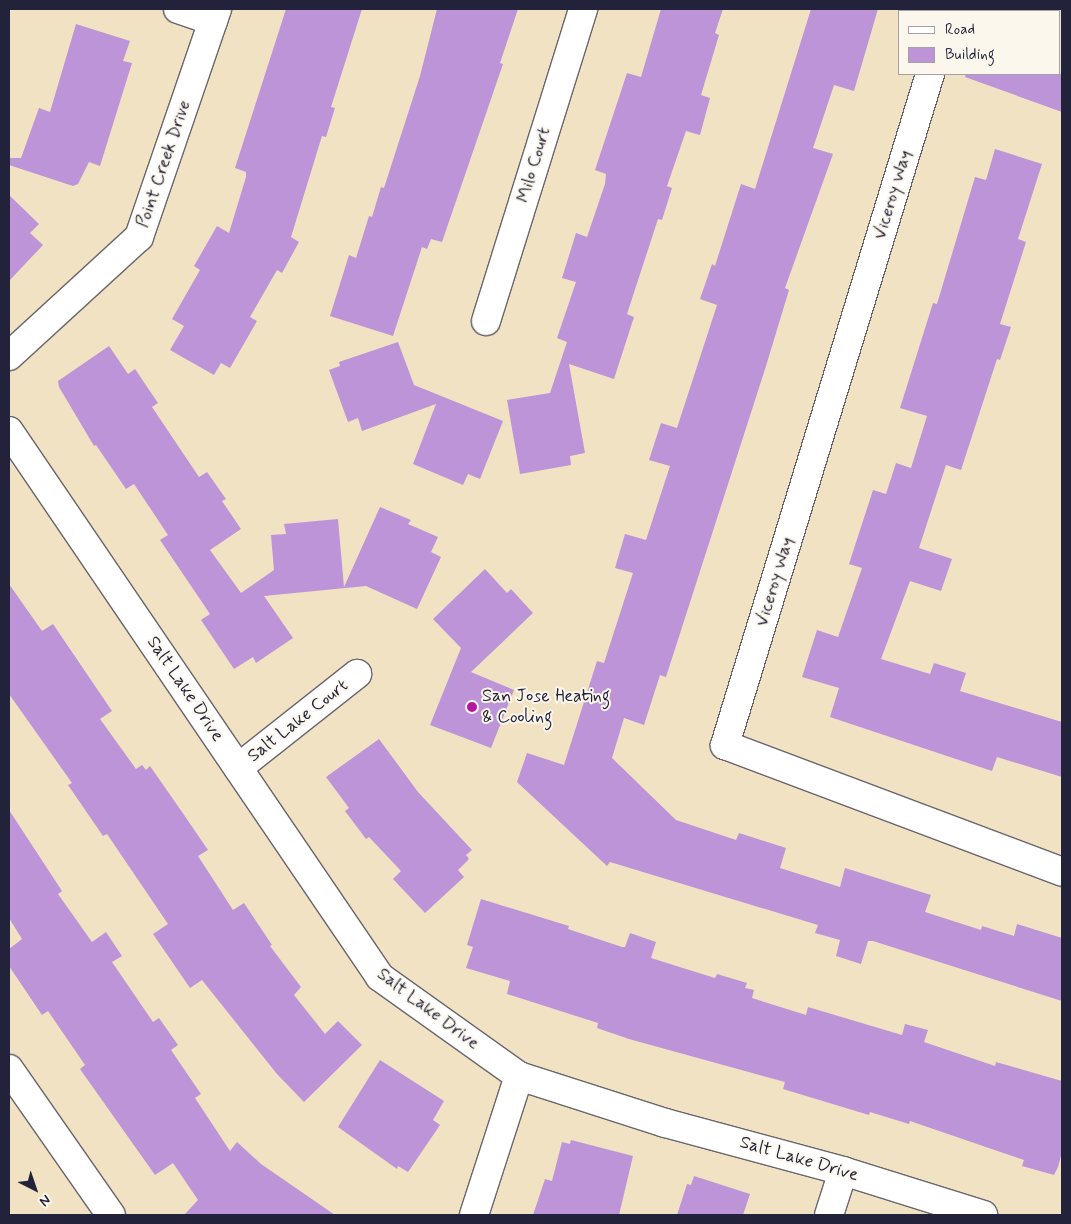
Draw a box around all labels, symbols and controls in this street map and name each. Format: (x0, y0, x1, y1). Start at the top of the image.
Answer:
legend (898, 10, 1061, 75)
text: Road (945, 20, 975, 40)
text: Building (945, 45, 995, 65)
street label: Point Creek Drive (132, 97, 196, 231)
street label: Milo Court (512, 124, 556, 206)
street label: Viceroy Way (869, 147, 917, 243)
street label: Viceroy Way (751, 534, 799, 630)
street label: Salt Lake Drive (142, 633, 228, 745)
street label: Salt Lake Court (243, 674, 353, 768)
place label: San Jose Heating & Cooling (482, 686, 612, 729)
marker: San Jose Heating & Cooling (466, 701, 478, 713)
street label: Salt Lake Drive (374, 964, 482, 1054)
street label: Salt Lake Drive (738, 1132, 860, 1186)
north arrow (10, 1164, 60, 1214)
text: N (35, 1190, 54, 1210)

